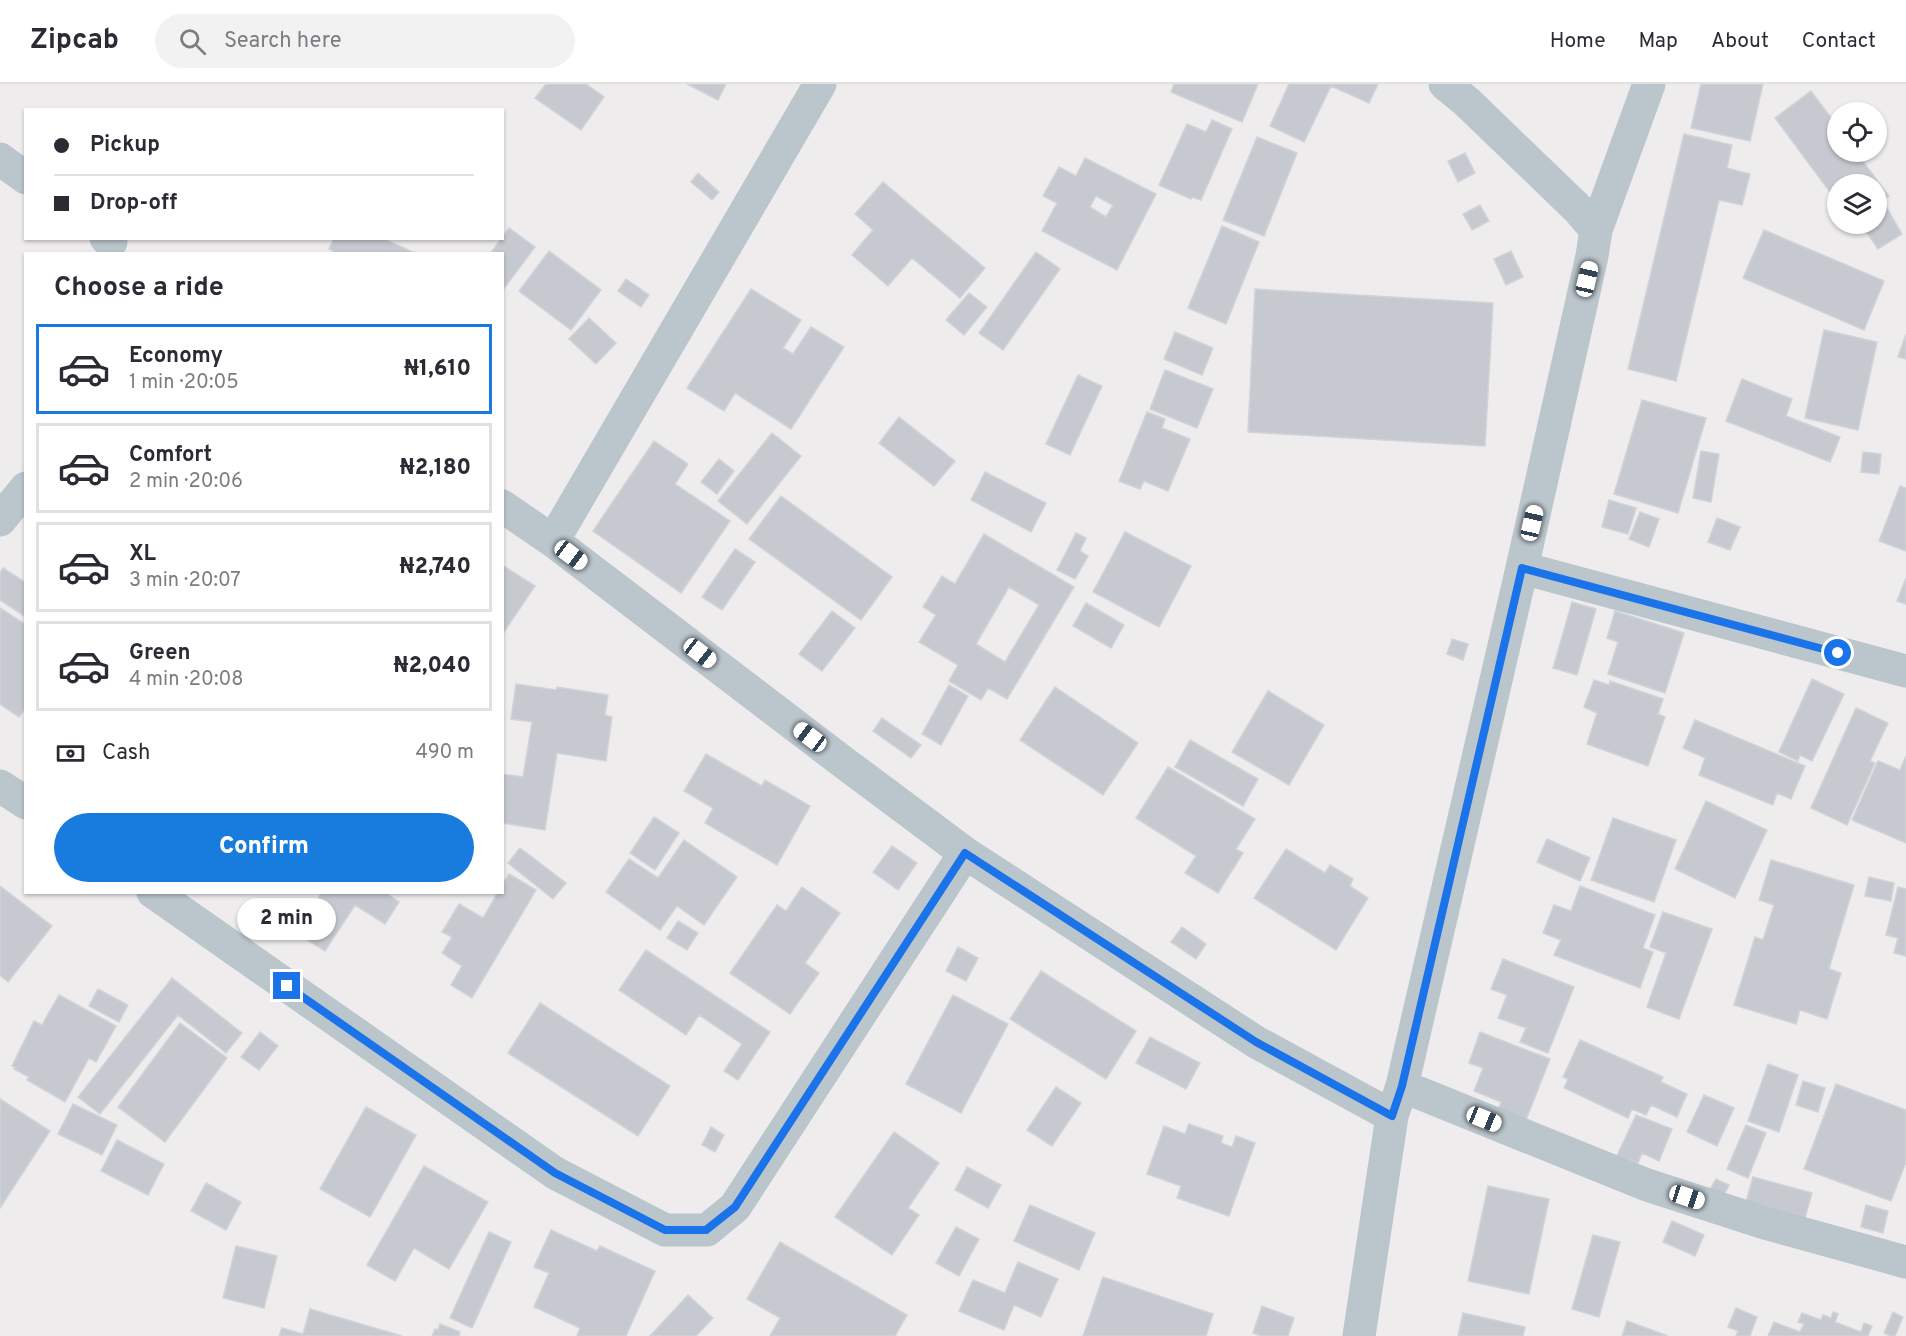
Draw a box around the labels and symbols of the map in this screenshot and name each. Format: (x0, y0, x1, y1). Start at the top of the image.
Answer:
car (1574, 259, 1600, 299)
car (1519, 503, 1545, 543)
car (551, 537, 591, 573)
car (680, 635, 720, 671)
route start (1824, 639, 1851, 666)
car (790, 719, 830, 755)
callout: 2 min (238, 899, 336, 941)
route end (273, 972, 300, 999)
car (1464, 1104, 1504, 1134)
car (1667, 1183, 1707, 1211)

